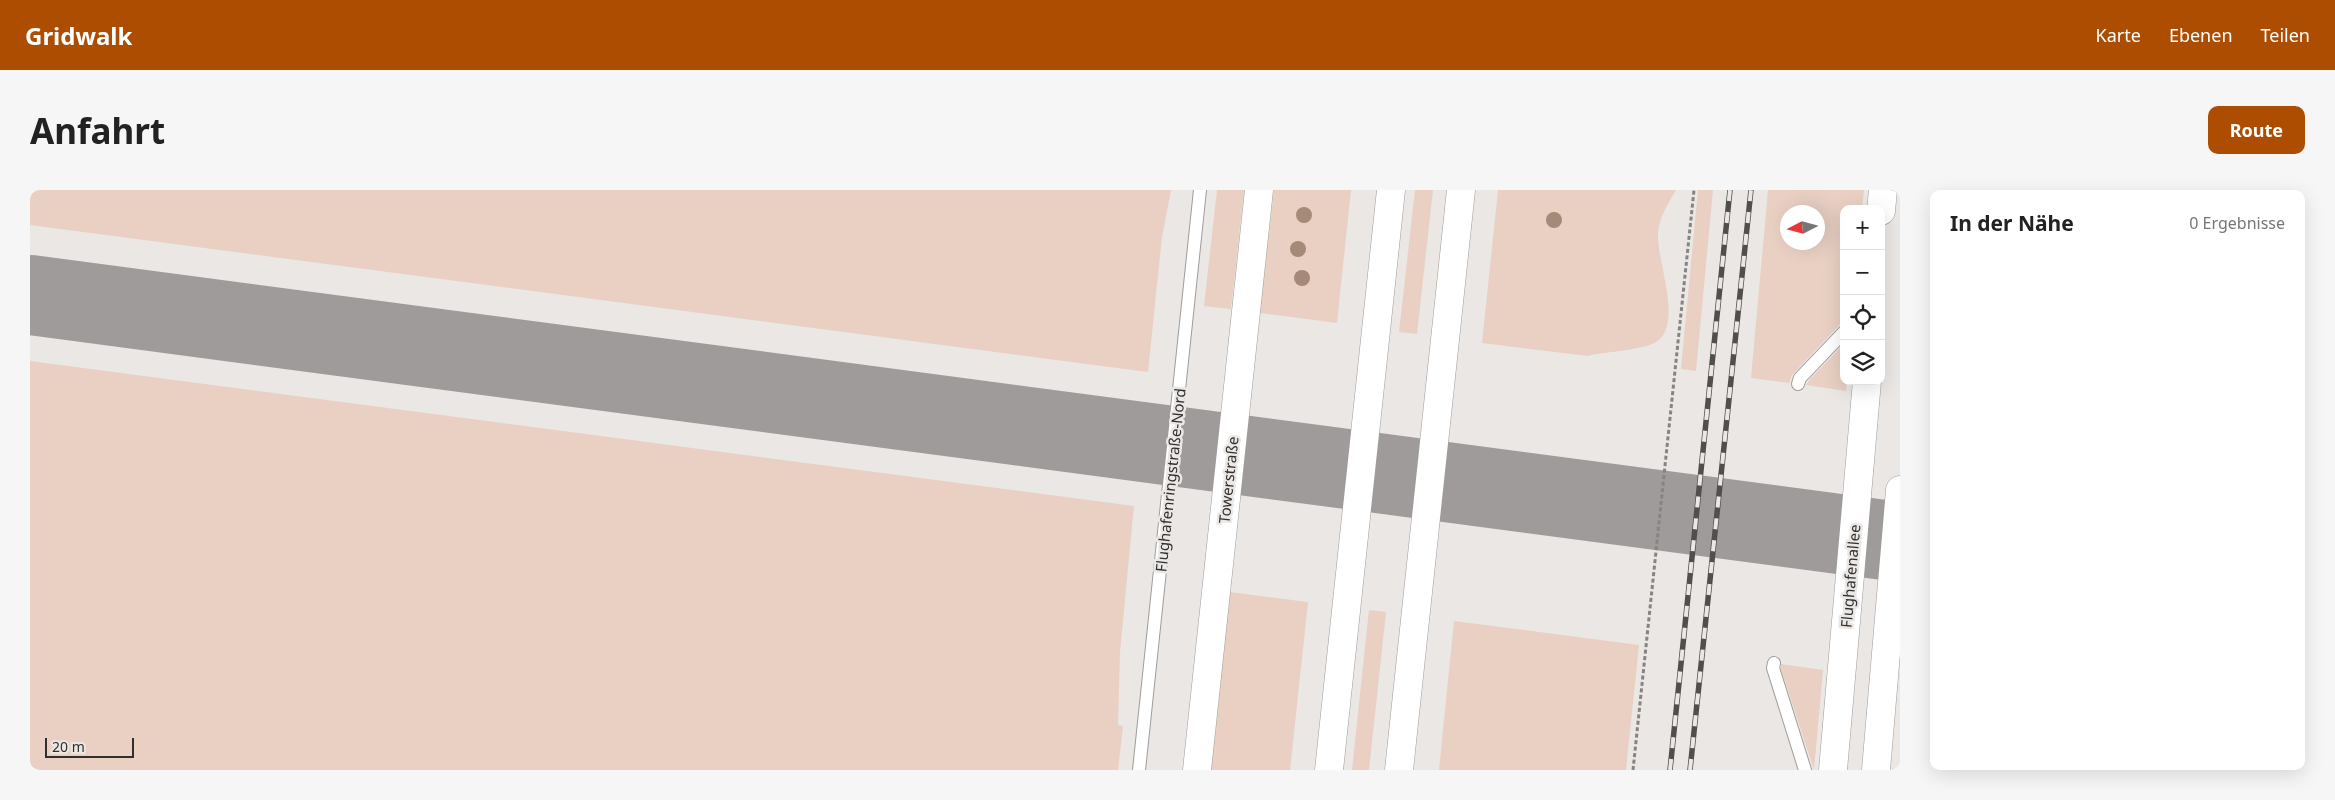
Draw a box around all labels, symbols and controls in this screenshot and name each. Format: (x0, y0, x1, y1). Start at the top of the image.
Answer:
text: Gridwalk (25, 19, 132, 52)
text: Karte (2096, 23, 2141, 47)
text: Ebenen (2169, 23, 2233, 47)
text: Teilen (2261, 23, 2310, 47)
button: Route (2208, 106, 2305, 154)
text: Anfahrt (30, 107, 165, 154)
north arrow (1780, 205, 1825, 250)
map controls (1840, 205, 1885, 385)
button: + (1840, 205, 1885, 250)
text: In der Nähe (1950, 209, 2074, 237)
text: 0 Ergebnisse (2189, 212, 2285, 234)
button: − (1840, 250, 1885, 295)
button: locate (1840, 295, 1885, 340)
button: layers (1840, 340, 1885, 385)
street label: Flughafenringstraße-Nord (1150, 387, 1190, 573)
street label: Towerstraße (1213, 436, 1243, 524)
street label: Flughafenallee (1836, 523, 1864, 629)
scale bar (45, 735, 134, 758)
text: 20 m (52, 737, 85, 756)

